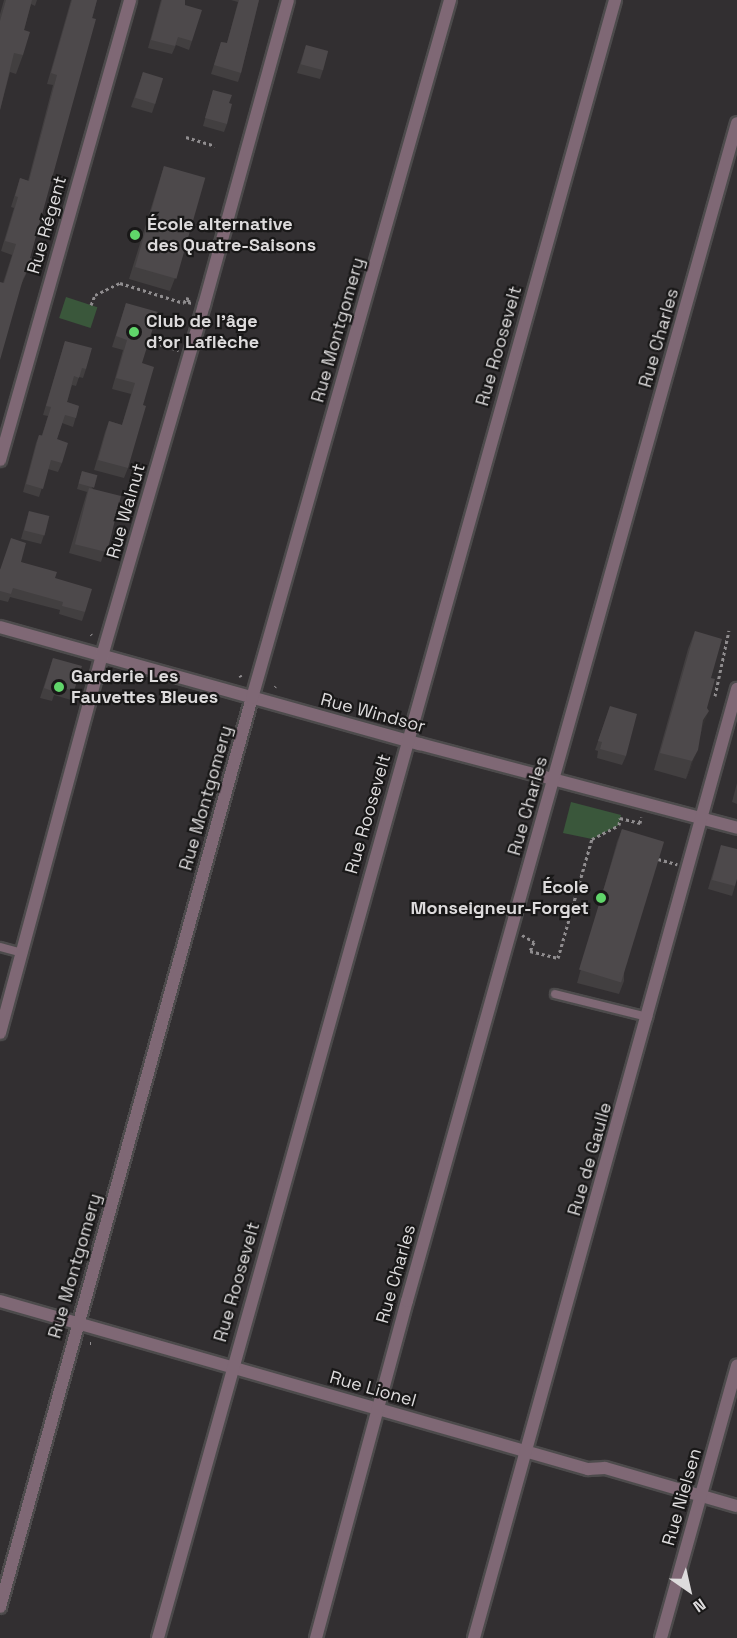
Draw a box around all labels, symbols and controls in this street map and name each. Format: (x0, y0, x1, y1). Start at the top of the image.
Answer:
street label: Rue Régent (23, 174, 71, 276)
place label: École alternative des Quatre-Saisons (147, 214, 316, 256)
marker: École alternative des Quatre-Saisons (128, 228, 142, 242)
street label: Rue Montgomery (307, 255, 369, 405)
street label: Rue Roosevelt (472, 284, 526, 408)
street label: Rue Charles (635, 286, 683, 390)
place label: Club de l'âge d'or Laflèche (146, 311, 259, 354)
marker: Club de l'âge d'or Laflèche (127, 325, 141, 339)
street label: Rue Walnut (102, 461, 150, 561)
place label: Garderie Les Fauvettes Bleues (71, 666, 218, 708)
marker: Garderie Les Fauvettes Bleues (52, 680, 66, 694)
street label: Rue Windsor (318, 689, 428, 737)
street label: Rue Montgomery (175, 723, 237, 873)
street label: Rue Roosevelt (341, 752, 395, 876)
street label: Rue Charles (504, 754, 552, 858)
place label: École Monseigneur-Forget (411, 877, 589, 920)
marker: École Monseigneur-Forget (594, 891, 608, 905)
street label: Rue de Gaulle (563, 1100, 617, 1218)
street label: Rue Montgomery (44, 1191, 106, 1341)
street label: Rue Roosevelt (210, 1220, 264, 1344)
street label: Rue Charles (372, 1222, 420, 1326)
street label: Rue Lionel (327, 1366, 419, 1412)
street label: Rue Nielsen (658, 1446, 706, 1548)
north arrow (659, 1560, 719, 1620)
text: N (689, 1594, 710, 1617)

